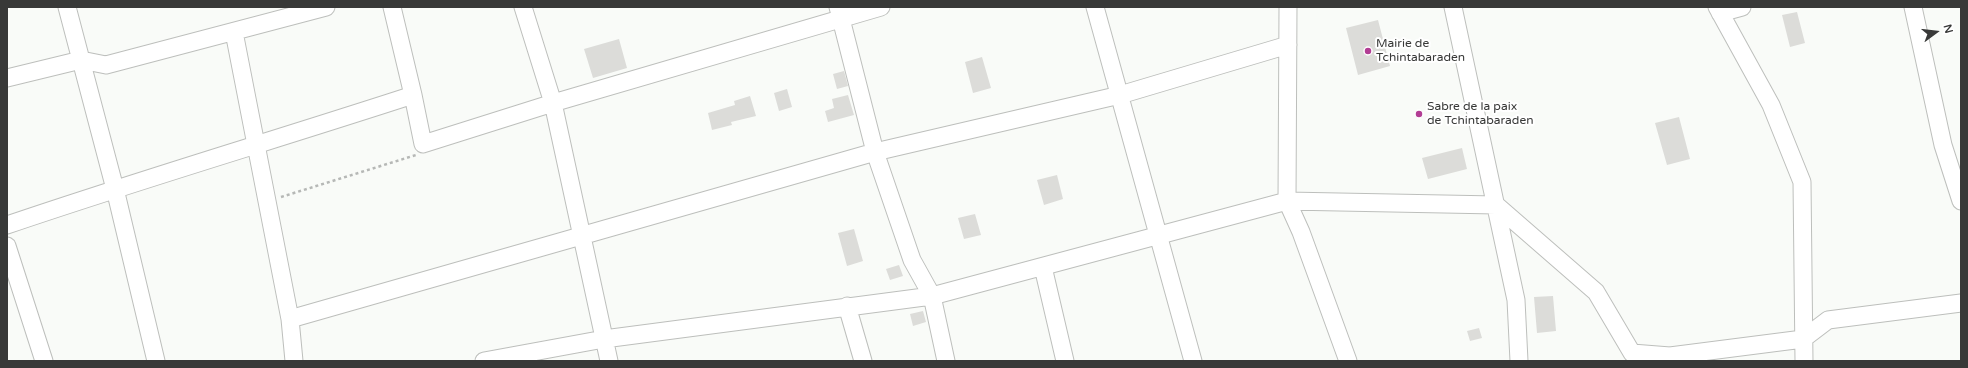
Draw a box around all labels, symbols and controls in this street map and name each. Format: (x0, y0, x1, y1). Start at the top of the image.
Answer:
north arrow (1916, 12, 1956, 52)
text: N (1941, 23, 1955, 35)
place label: Mairie de Tchintabaraden (1376, 37, 1465, 65)
marker: Mairie de Tchintabaraden (1363, 46, 1373, 56)
place label: Sabre de la paix de Tchintabaraden (1427, 100, 1534, 128)
marker: Sabre de la paix de Tchintabaraden (1414, 109, 1424, 119)

